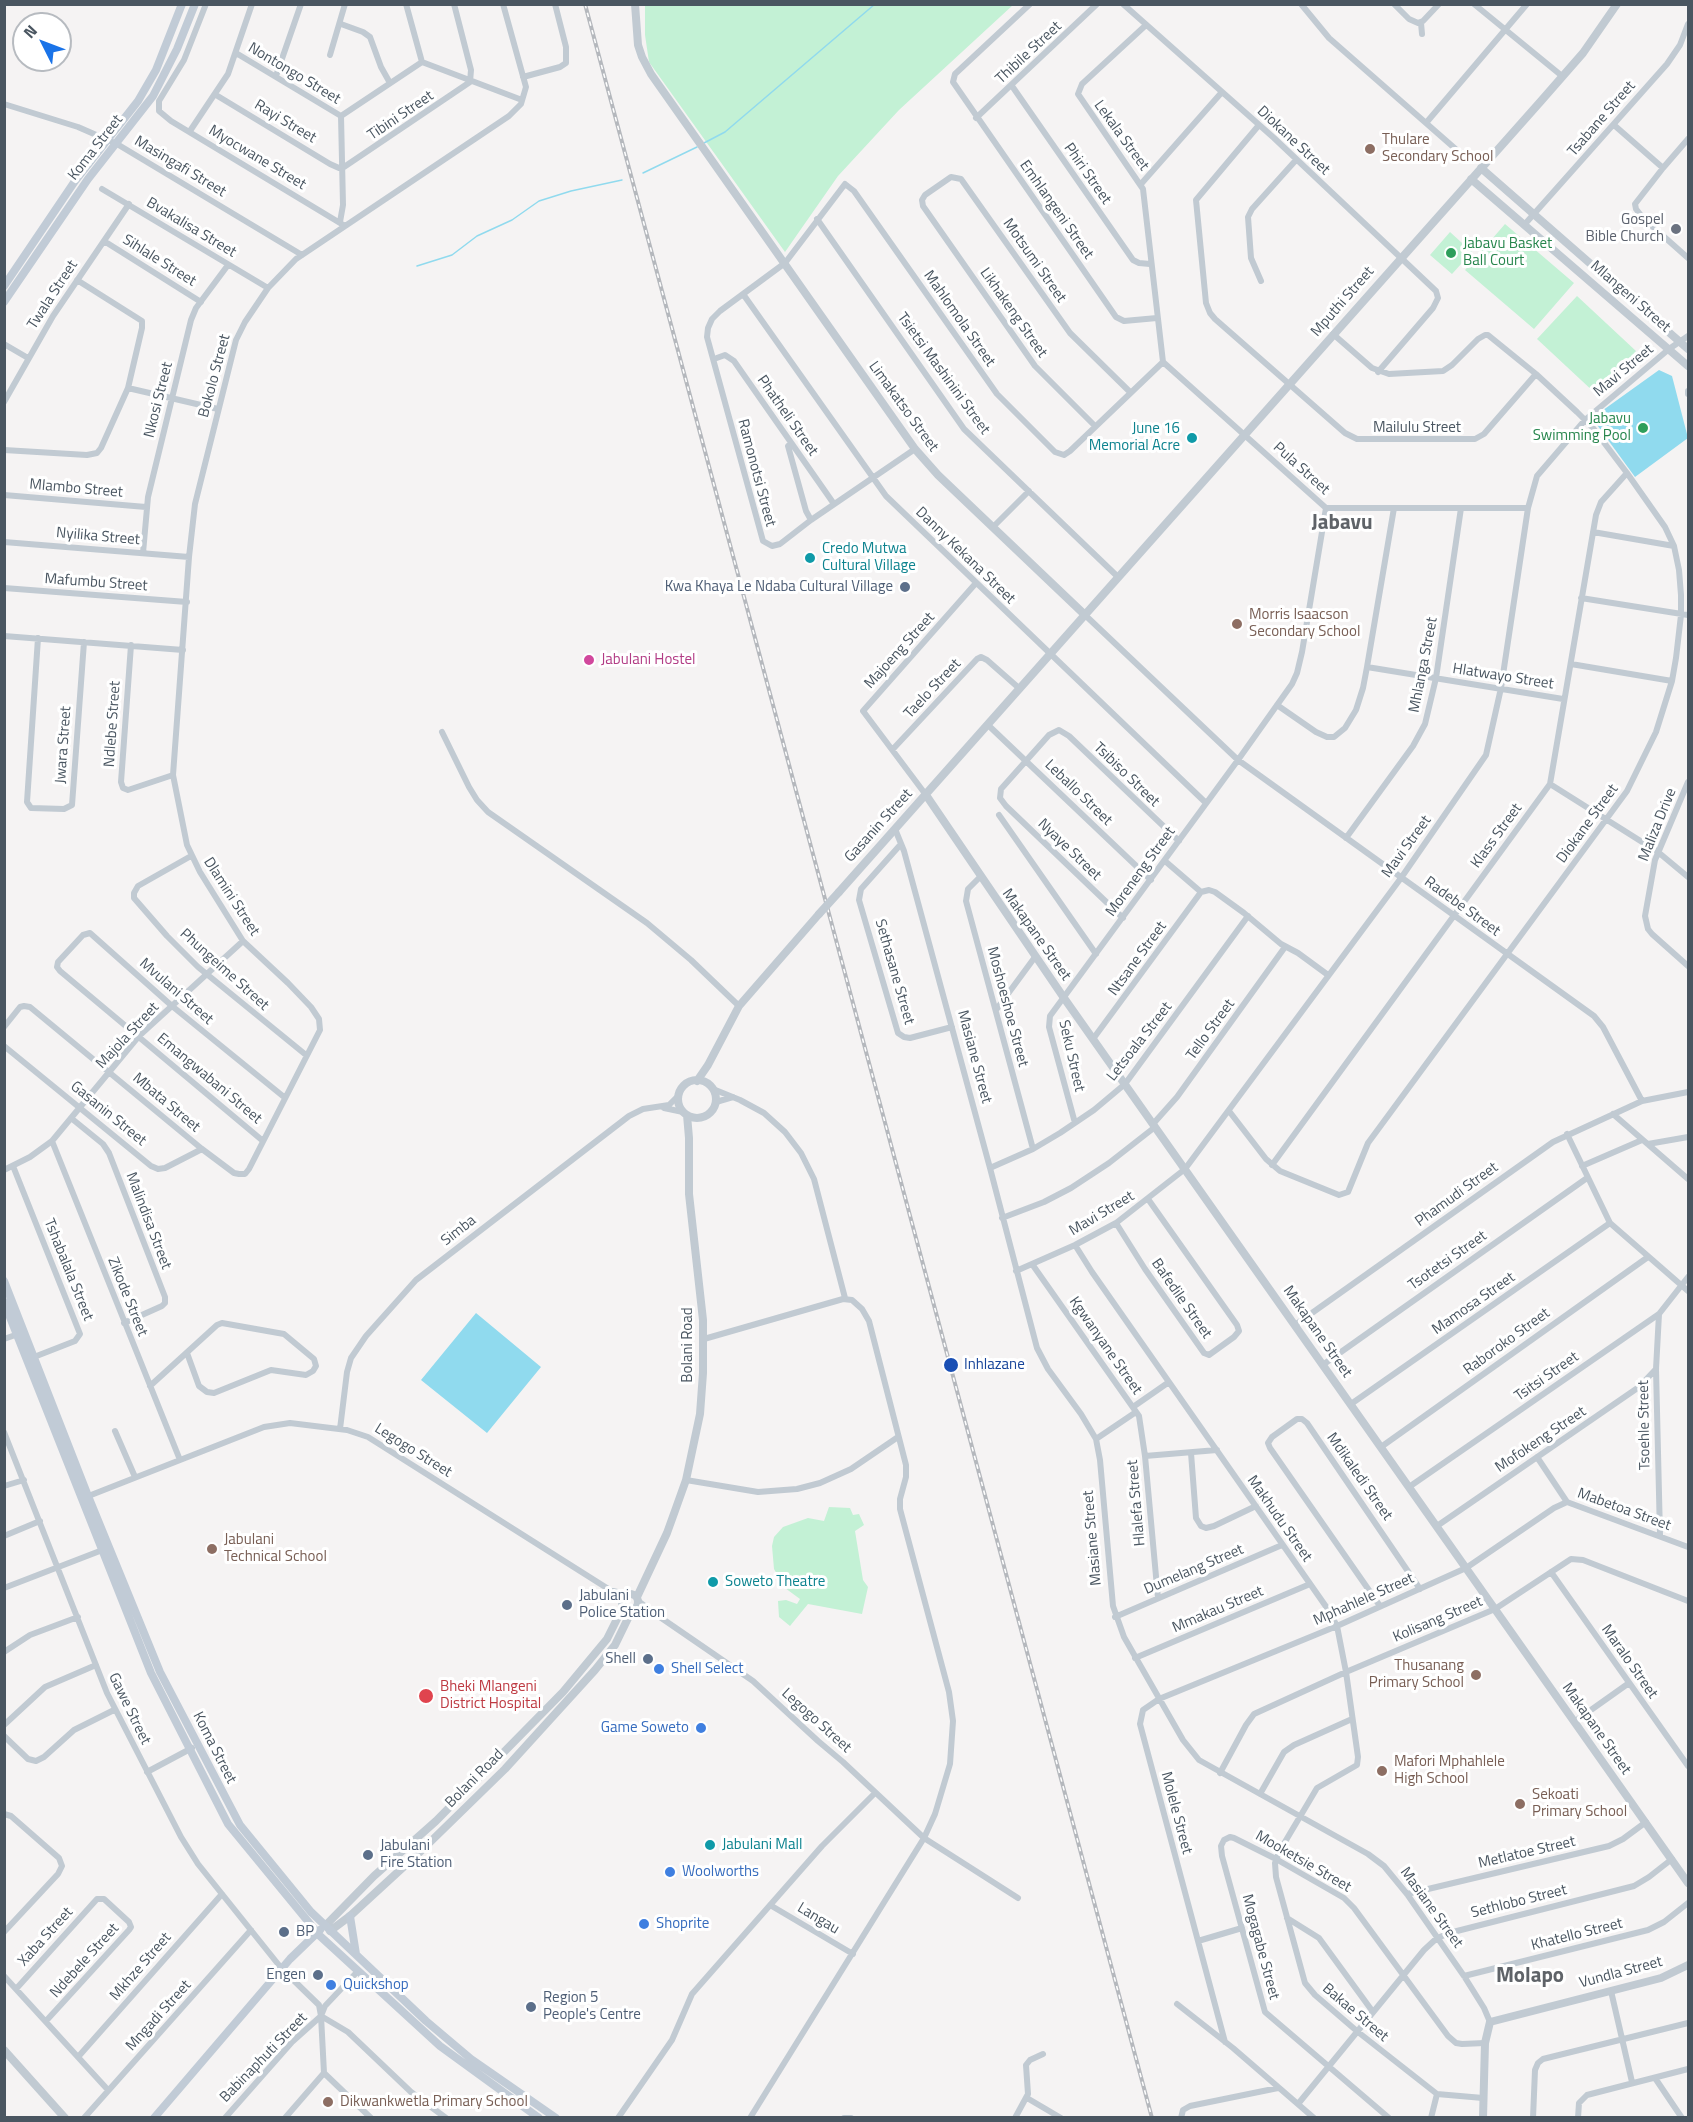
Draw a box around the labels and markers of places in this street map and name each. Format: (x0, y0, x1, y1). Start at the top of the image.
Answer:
place label: Thulare Secondary School (1382, 131, 1493, 166)
marker: Thulare Secondary School (1363, 142, 1377, 156)
place label: Gospel Bible Church (1585, 211, 1664, 246)
marker: Gospel Bible Church (1669, 222, 1683, 236)
place label: Jabavu Basket Ball Court (1463, 235, 1552, 270)
marker: Jabavu Basket Ball Court (1444, 246, 1458, 260)
place label: Jabavu Swimming Pool (1533, 410, 1631, 445)
place label: June 16 Memorial Acre (1089, 420, 1180, 455)
marker: Jabavu Swimming Pool (1636, 421, 1650, 435)
marker: June 16 Memorial Acre (1185, 431, 1199, 445)
place label: Credo Mutwa Cultural Village (822, 540, 916, 575)
marker: Credo Mutwa Cultural Village (803, 551, 817, 565)
place label: Kwa Khaya Le Ndaba Cultural Village (665, 578, 893, 596)
marker: Kwa Khaya Le Ndaba Cultural Village (898, 580, 912, 594)
place label: Morris Isaacson Secondary School (1249, 606, 1360, 641)
marker: Morris Isaacson Secondary School (1230, 617, 1244, 631)
place label: Jabulani Hostel (601, 651, 696, 669)
marker: Jabulani Hostel (582, 653, 596, 667)
marker: Inhlazane (942, 1356, 960, 1374)
place label: Inhlazane (964, 1356, 1025, 1374)
place label: Jabulani Technical School (224, 1531, 327, 1566)
marker: Jabulani Technical School (205, 1542, 219, 1556)
place label: Soweto Theatre (725, 1573, 825, 1591)
marker: Soweto Theatre (706, 1575, 720, 1589)
place label: Jabulani Police Station (579, 1587, 665, 1622)
marker: Jabulani Police Station (560, 1598, 574, 1612)
place label: Shell (605, 1650, 636, 1668)
marker: Shell (641, 1652, 655, 1666)
place label: Thusanang Primary School (1369, 1657, 1464, 1692)
place label: Shell Select (671, 1660, 744, 1678)
marker: Shell Select (652, 1662, 666, 1676)
marker: Thusanang Primary School (1469, 1668, 1483, 1682)
place label: Bheki Mlangeni District Hospital (440, 1678, 541, 1713)
marker: Bheki Mlangeni District Hospital (417, 1687, 435, 1705)
place label: Game Soweto (601, 1719, 689, 1737)
marker: Game Soweto (694, 1721, 708, 1735)
place label: Mafori Mphahlele High School (1394, 1753, 1505, 1788)
marker: Mafori Mphahlele High School (1375, 1764, 1389, 1778)
place label: Sekoati Primary School (1532, 1786, 1627, 1821)
marker: Sekoati Primary School (1513, 1797, 1527, 1811)
place label: Jabulani Mall (722, 1836, 802, 1854)
place label: Jabulani Fire Station (380, 1837, 452, 1872)
marker: Jabulani Mall (703, 1838, 717, 1852)
marker: Jabulani Fire Station (361, 1848, 375, 1862)
place label: Woolworths (682, 1863, 759, 1881)
marker: Woolworths (663, 1865, 677, 1879)
place label: Shoprite (656, 1915, 709, 1933)
marker: Shoprite (637, 1917, 651, 1931)
place label: BP (296, 1923, 314, 1941)
marker: BP (277, 1925, 291, 1939)
place label: Engen (266, 1966, 306, 1984)
marker: Engen (311, 1968, 325, 1982)
place label: Quickshop (343, 1976, 409, 1994)
marker: Quickshop (324, 1978, 338, 1992)
place label: Region 5 People's Centre (543, 1989, 641, 2024)
marker: Region 5 People's Centre (524, 2000, 538, 2014)
place label: Dikwankwetla Primary School (340, 2093, 528, 2111)
marker: Dikwankwetla Primary School (321, 2095, 335, 2109)

